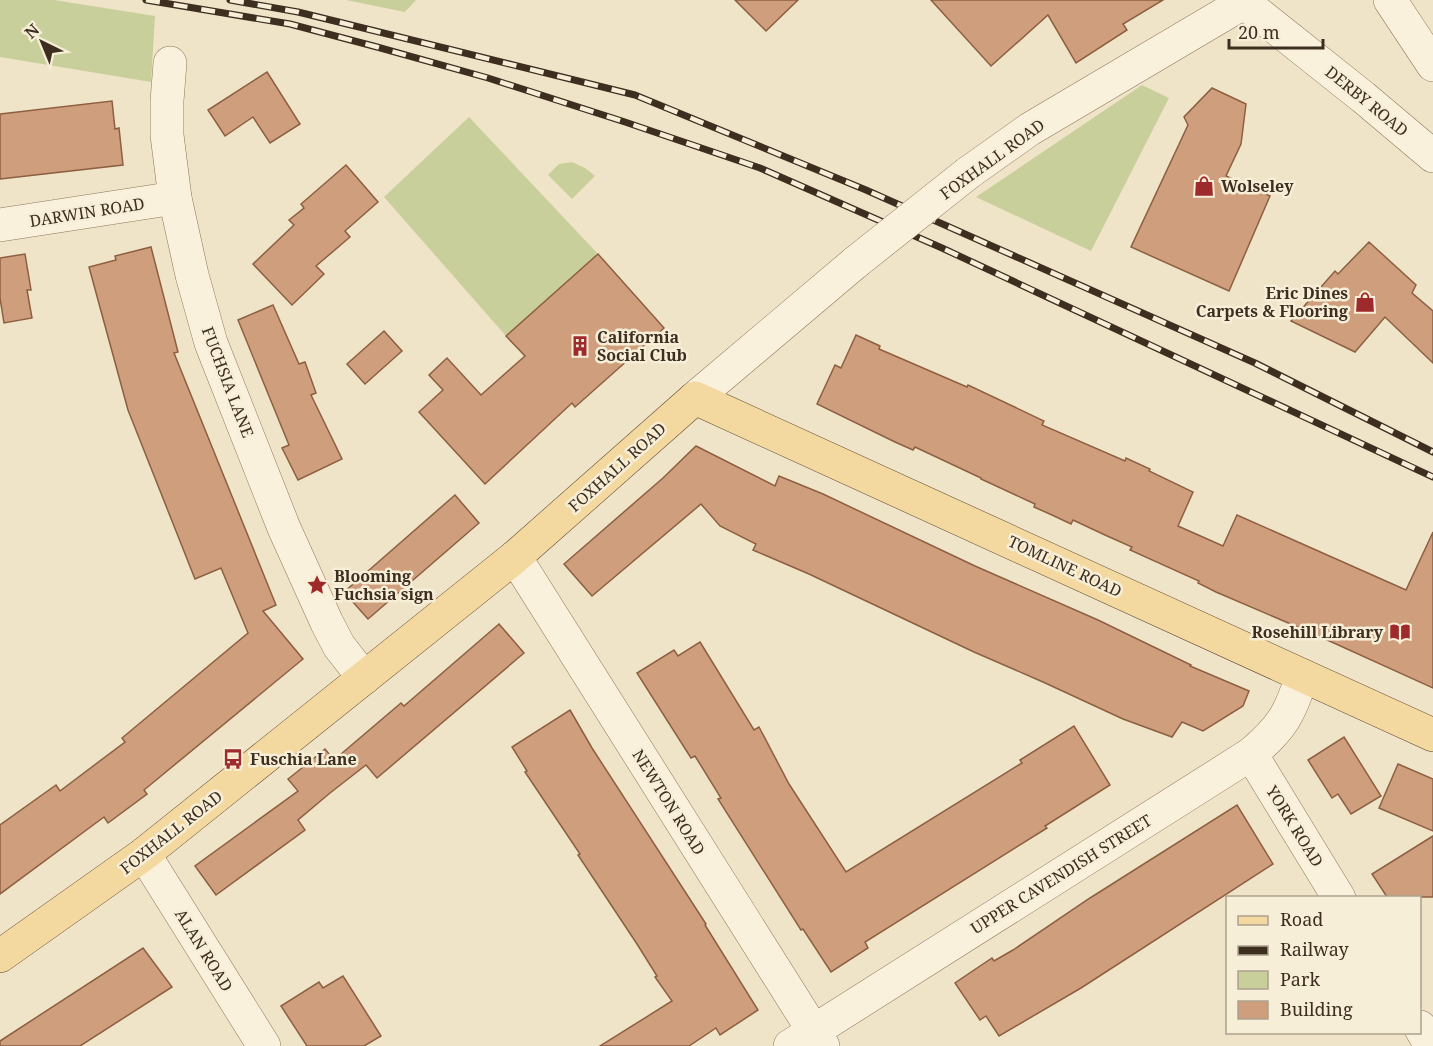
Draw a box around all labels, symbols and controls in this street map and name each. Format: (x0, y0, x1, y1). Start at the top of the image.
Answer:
north arrow (12, 12, 72, 72)
scale bar (1229, 12, 1324, 50)
text: N (20, 18, 44, 43)
text: 20 m (1238, 20, 1280, 44)
street label: DERBY ROAD (1321, 61, 1413, 141)
street label: FOXHALL ROAD (935, 114, 1049, 204)
shop icon: Wolseley (1192, 174, 1216, 198)
place label: Wolseley (1221, 175, 1294, 197)
street label: DARWIN ROAD (28, 192, 146, 232)
place label: Eric Dines Carpets & Flooring (1196, 282, 1348, 322)
shop icon: Eric Dines Carpets & Flooring (1353, 290, 1377, 314)
street label: FUCHSIA LANE (197, 324, 259, 441)
place label: California Social Club (597, 326, 687, 366)
building icon: California Social Club (568, 334, 592, 358)
street label: FOXHALL ROAD (563, 417, 671, 517)
street label: TOMLINE ROAD (1005, 530, 1125, 602)
place label: Blooming Fuchsia sign (334, 565, 434, 605)
place icon: Blooming Fuchsia sign (305, 573, 329, 597)
library icon: Rosehill Library (1388, 620, 1412, 644)
place label: Rosehill Library (1251, 621, 1384, 643)
street label: NEWTON ROAD (628, 745, 710, 859)
bus stop icon: Fuschia Lane (221, 747, 245, 771)
place label: Fuschia Lane (250, 748, 357, 770)
street label: YORK ROAD (1261, 780, 1329, 871)
street label: FOXHALL ROAD (115, 785, 227, 879)
street label: UPPER CAVENDISH STREET (966, 809, 1156, 939)
legend (1226, 896, 1421, 1034)
street label: ALAN ROAD (170, 905, 238, 995)
text: Road (1280, 907, 1323, 931)
text: Railway (1280, 937, 1350, 961)
text: Park (1280, 967, 1320, 991)
text: Building (1280, 997, 1353, 1021)

